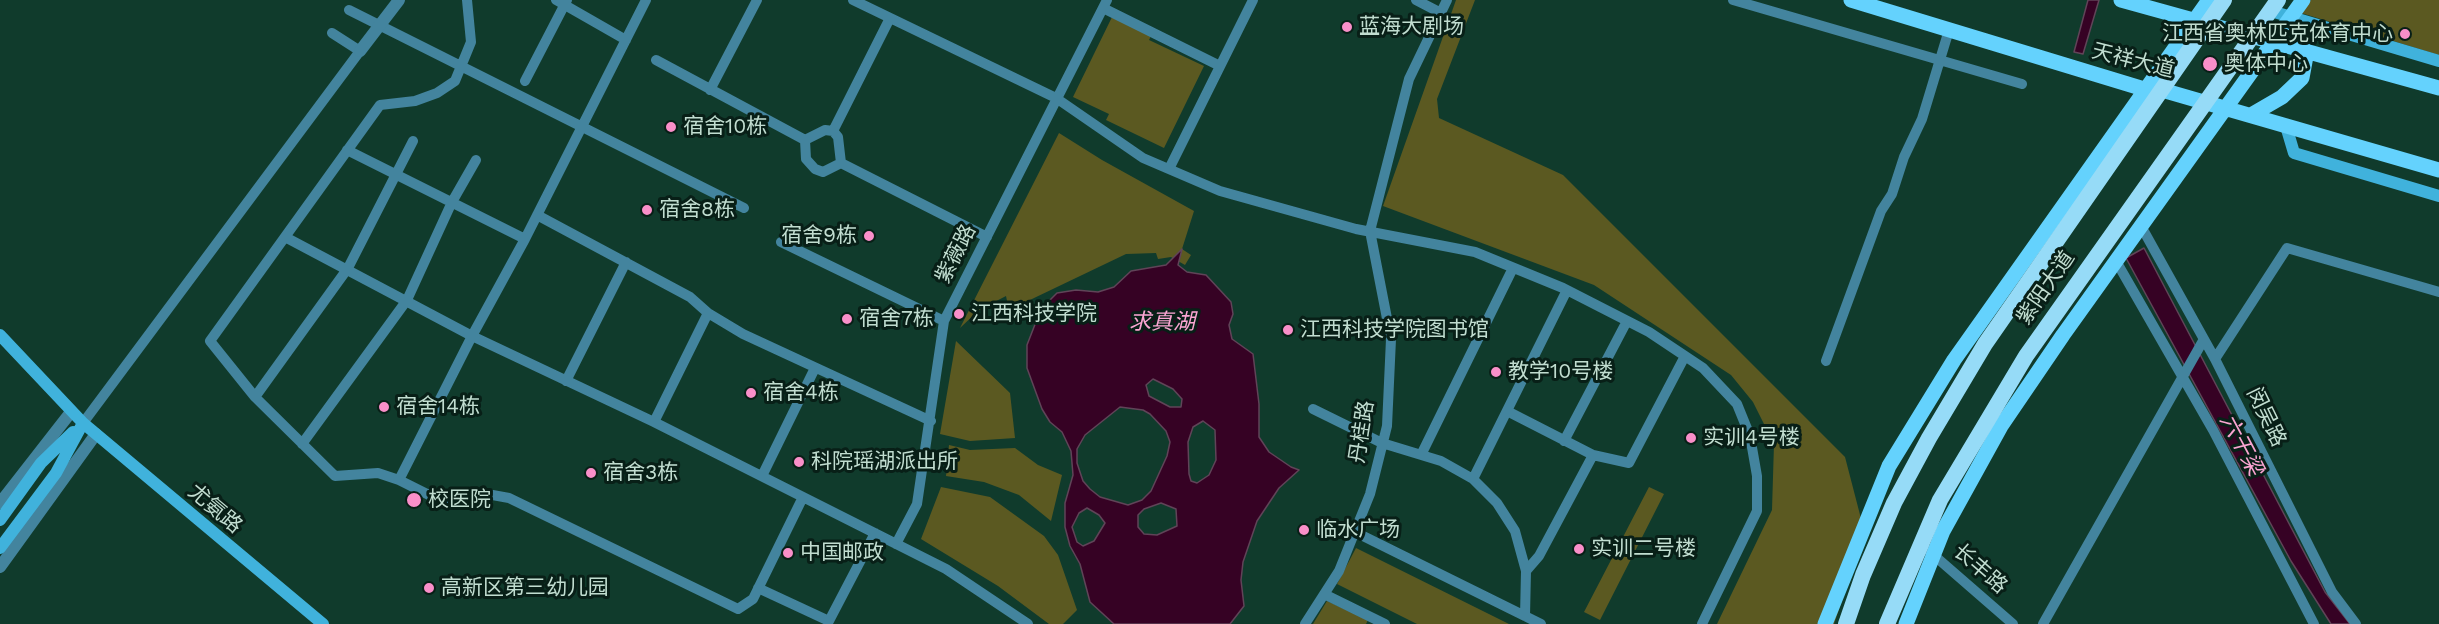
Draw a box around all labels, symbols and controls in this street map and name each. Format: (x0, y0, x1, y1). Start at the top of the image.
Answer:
place label: 蓝海大剧场 (1359, 14, 1464, 40)
marker: 蓝海大剧场 (1340, 20, 1354, 34)
place label: 江西省奥林匹克体育中心 (2162, 21, 2393, 47)
marker: 江西省奥林匹克体育中心 (2398, 27, 2412, 41)
street label: 天祥大道 (2089, 39, 2177, 83)
place label: 奥体中心 (2224, 51, 2308, 77)
marker: 奥体中心 (2201, 55, 2219, 73)
place label: 宿舍10栋 (683, 114, 767, 140)
marker: 宿舍10栋 (664, 120, 678, 134)
place label: 宿舍8栋 (659, 197, 735, 223)
marker: 宿舍8栋 (640, 203, 654, 217)
street label: 紫薇路 (930, 220, 982, 288)
place label: 宿舍9栋 (781, 223, 857, 249)
marker: 宿舍9栋 (862, 229, 876, 243)
street label: 紫阳大道 (2012, 246, 2080, 330)
place label: 江西科技学院 (971, 301, 1097, 327)
place label: 宿舍7栋 (859, 306, 934, 332)
marker: 江西科技学院 (952, 307, 966, 321)
water label: 求真湖 (1129, 310, 1195, 336)
marker: 宿舍7栋 (840, 312, 854, 326)
place label: 江西科技学院图书馆 (1300, 317, 1489, 343)
marker: 江西科技学院图书馆 (1281, 323, 1295, 337)
place label: 教学10号楼 (1508, 359, 1613, 385)
marker: 教学10号楼 (1489, 365, 1503, 379)
place label: 宿舍4栋 (763, 380, 839, 406)
street label: 闵吴路 (2241, 383, 2291, 451)
marker: 宿舍4栋 (744, 386, 758, 400)
place label: 宿舍14栋 (396, 394, 480, 420)
street label: 丹桂路 (1345, 399, 1379, 465)
marker: 宿舍14栋 (377, 400, 391, 414)
water label: 六干梁 (2214, 410, 2268, 480)
place label: 实训4号楼 (1703, 425, 1800, 451)
marker: 实训4号楼 (1684, 431, 1698, 445)
place label: 科院瑶湖派出所 (811, 449, 958, 475)
marker: 科院瑶湖派出所 (792, 455, 806, 469)
place label: 宿舍3栋 (603, 460, 678, 486)
marker: 宿舍3栋 (584, 466, 598, 480)
street label: 尤氨路 (183, 479, 247, 539)
place label: 校医院 (428, 487, 491, 513)
marker: 校医院 (405, 491, 423, 509)
place label: 临水广场 (1316, 517, 1400, 543)
marker: 临水广场 (1297, 523, 1311, 537)
place label: 实训二号楼 (1591, 536, 1696, 562)
street label: 长丰路 (1948, 539, 2012, 599)
place label: 中国邮政 (800, 540, 884, 566)
marker: 实训二号楼 (1572, 542, 1586, 556)
marker: 中国邮政 (781, 546, 795, 560)
place label: 高新区第三幼儿园 (441, 575, 609, 601)
marker: 高新区第三幼儿园 (422, 581, 436, 595)

